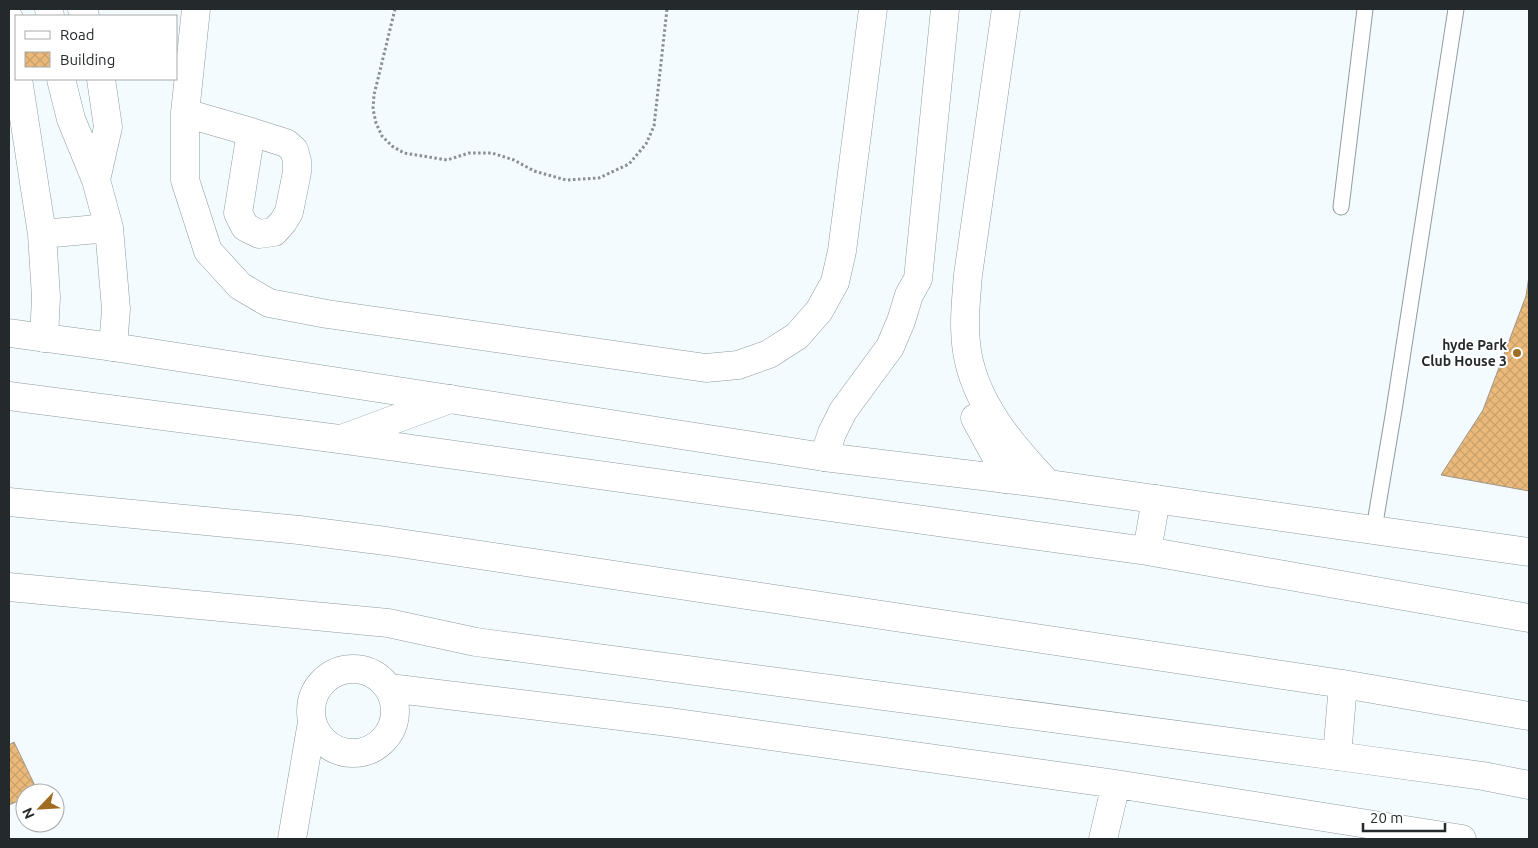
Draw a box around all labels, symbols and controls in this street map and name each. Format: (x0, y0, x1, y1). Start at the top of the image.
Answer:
legend (15, 15, 178, 80)
text: Road (60, 26, 95, 43)
text: Building (60, 51, 115, 68)
place label: hyde Park Club House 3 (1421, 337, 1507, 369)
marker: hyde Park Club House 3 (1511, 347, 1523, 359)
north arrow (15, 783, 65, 833)
scale bar (1363, 800, 1446, 832)
text: N (19, 805, 38, 822)
text: 20 m (1370, 809, 1403, 826)

